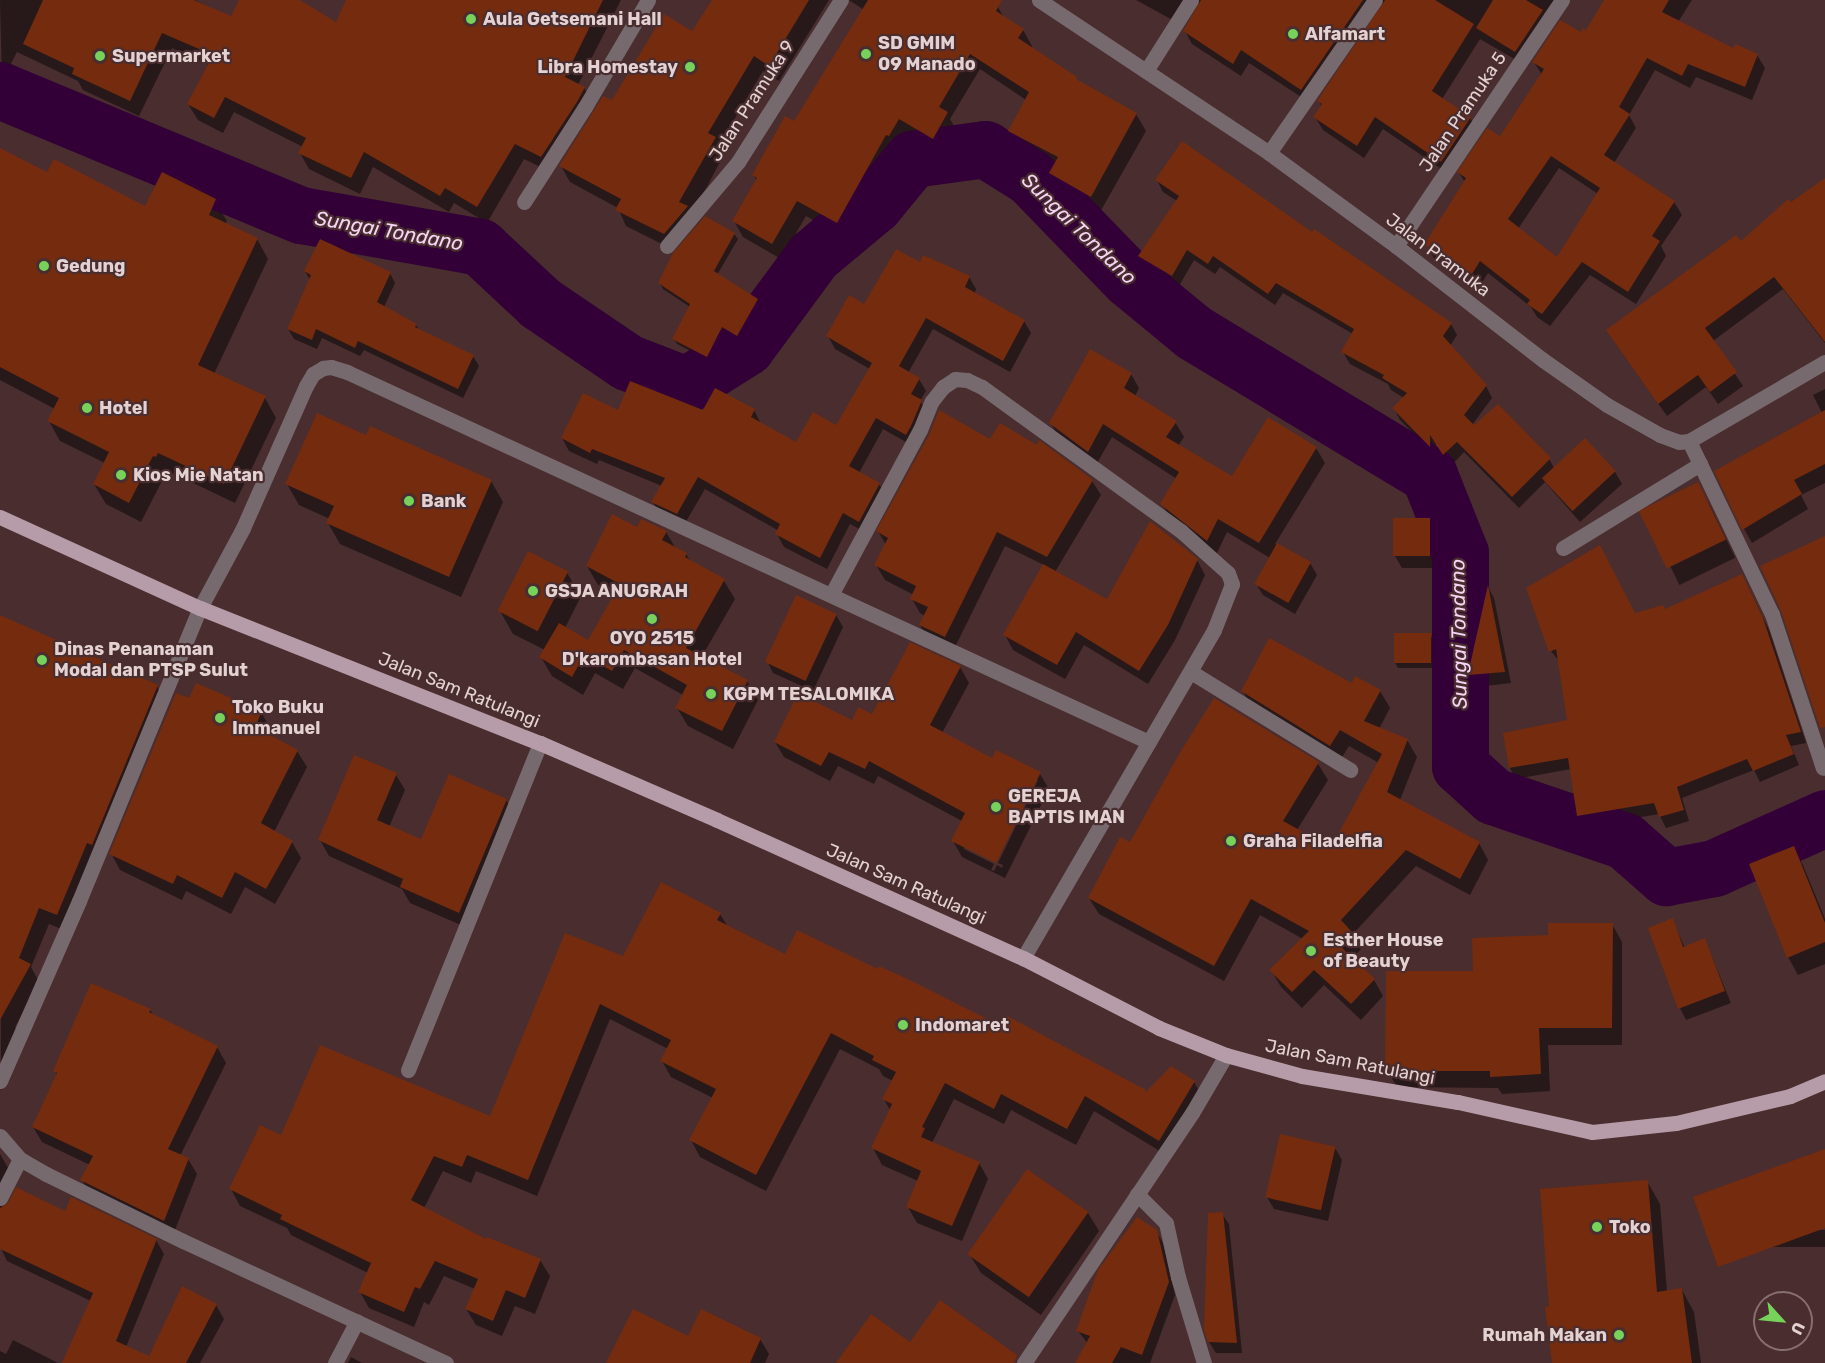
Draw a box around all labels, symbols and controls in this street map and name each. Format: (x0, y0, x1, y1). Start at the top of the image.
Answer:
place label: Aula Getsemani Hall (483, 8, 662, 30)
marker: Aula Getsemani Hall (464, 12, 478, 26)
place label: Alfamart (1305, 23, 1385, 45)
marker: Alfamart (1286, 27, 1300, 41)
place label: SD GMIM 09 Manado (878, 33, 976, 76)
street label: Jalan Pramuka 9 (705, 36, 799, 166)
place label: Supermarket (112, 45, 230, 67)
marker: SD GMIM 09 Manado (859, 47, 873, 61)
street label: Jalan Pramuka 5 (1415, 48, 1511, 176)
marker: Supermarket (93, 49, 107, 63)
place label: Libra Homestay (537, 56, 678, 78)
marker: Libra Homestay (683, 60, 697, 74)
water label: Sungai Tondano (1017, 168, 1141, 290)
water label: Sungai Tondano (313, 206, 465, 256)
street label: Jalan Pramuka (1382, 209, 1494, 301)
place label: Gedung (56, 255, 126, 277)
marker: Gedung (37, 259, 51, 273)
place label: Hotel (99, 397, 148, 419)
marker: Hotel (80, 401, 94, 415)
place label: Kios Mie Natan (133, 464, 264, 486)
marker: Kios Mie Natan (114, 468, 128, 482)
place label: Bank (421, 490, 466, 512)
marker: Bank (402, 494, 416, 508)
water label: Sungai Tondano (1446, 559, 1472, 709)
place label: GSJA ANUGRAH (545, 580, 689, 602)
marker: GSJA ANUGRAH (526, 584, 540, 598)
marker: OYO 2515 D'karombasan Hotel (645, 612, 659, 626)
place label: OYO 2515 D'karombasan Hotel (562, 628, 742, 670)
place label: Dinas Penanaman Modal dan PTSP Sulut (54, 639, 248, 682)
street label: Jalan Sam Ratulangi (375, 648, 543, 732)
marker: Dinas Penanaman Modal dan PTSP Sulut (35, 653, 49, 667)
place label: KGPM TESALOMIKA (723, 683, 895, 705)
marker: KGPM TESALOMIKA (704, 687, 718, 701)
place label: Toko Buku Immanuel (232, 697, 324, 740)
marker: Toko Buku Immanuel (213, 711, 227, 725)
place label: GEREJA BAPTIS IMAN (1008, 786, 1125, 828)
marker: GEREJA BAPTIS IMAN (989, 800, 1003, 814)
place label: Graha Filadelfia (1243, 830, 1383, 852)
marker: Graha Filadelfia (1224, 834, 1238, 848)
street label: Jalan Sam Ratulangi (823, 839, 989, 929)
place label: Esther House of Beauty (1323, 930, 1444, 972)
marker: Esther House of Beauty (1304, 944, 1318, 958)
place label: Indomaret (915, 1014, 1009, 1036)
marker: Indomaret (896, 1018, 910, 1032)
street label: Jalan Sam Ratulangi (1263, 1035, 1437, 1089)
place label: Toko (1609, 1216, 1651, 1238)
marker: Toko (1590, 1220, 1604, 1234)
north arrow (1753, 1291, 1813, 1351)
text: U (1787, 1319, 1809, 1338)
place label: Rumah Makan (1482, 1324, 1607, 1346)
marker: Rumah Makan (1612, 1328, 1626, 1342)

